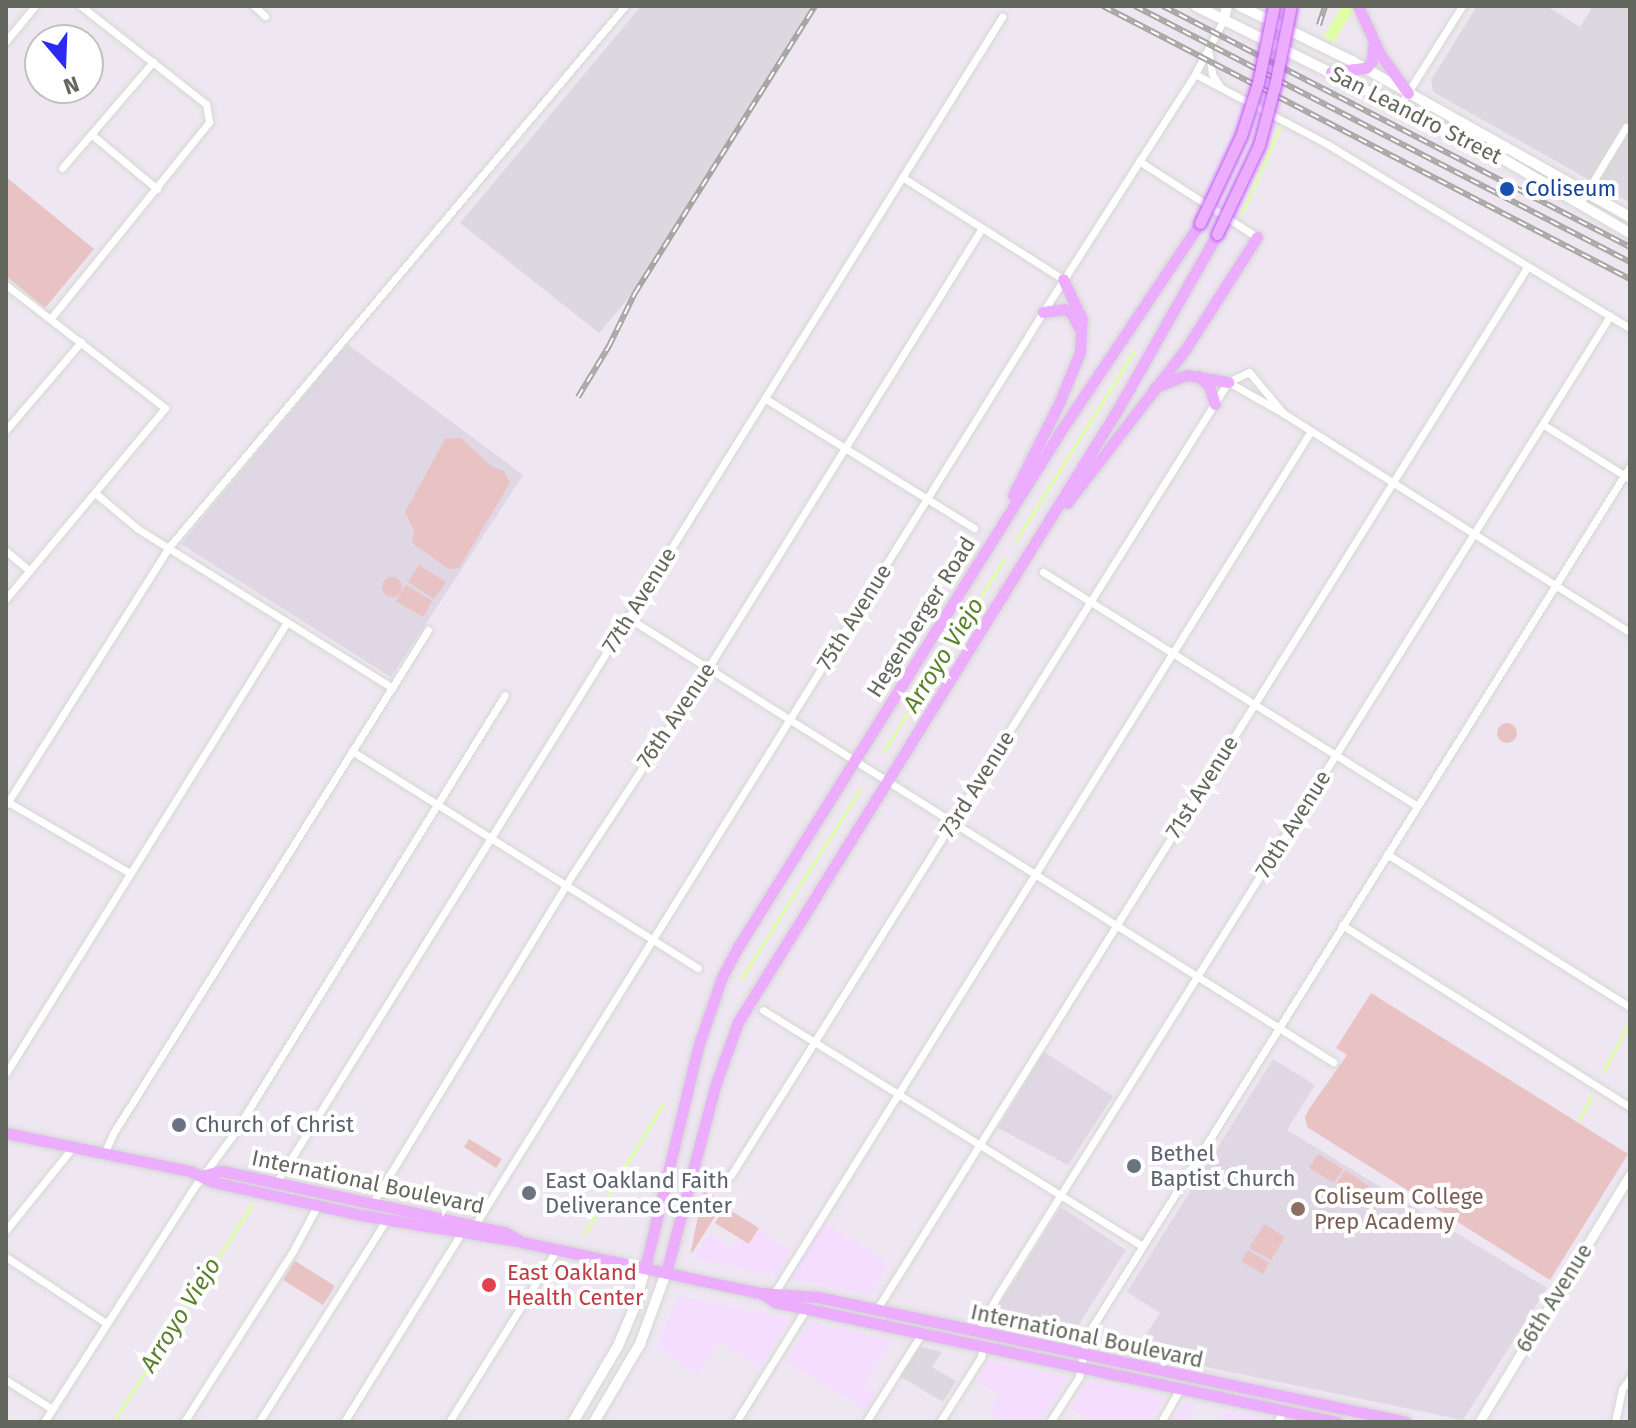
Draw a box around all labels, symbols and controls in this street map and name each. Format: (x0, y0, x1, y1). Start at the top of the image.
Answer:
north arrow (24, 24, 104, 104)
street label: San Leandro Street (1326, 60, 1506, 170)
text: N (60, 70, 83, 100)
place label: Coliseum (1525, 176, 1616, 202)
marker: Coliseum (1496, 178, 1518, 200)
street label: Hegenberger Road (861, 532, 981, 702)
street label: 77th Avenue (596, 542, 682, 658)
street label: 75th Avenue (811, 559, 897, 675)
water label: Arroyo Viejo (897, 592, 991, 718)
street label: 76th Avenue (631, 658, 721, 772)
street label: 73rd Avenue (934, 726, 1020, 842)
street label: 71st Avenue (1160, 731, 1244, 843)
street label: 70th Avenue (1250, 766, 1336, 882)
place label: Church of Christ (195, 1112, 354, 1138)
marker: Church of Christ (170, 1116, 188, 1134)
place label: Bethel Baptist Church (1150, 1140, 1296, 1192)
street label: International Boulevard (249, 1144, 487, 1220)
marker: Bethel Baptist Church (1125, 1157, 1143, 1175)
place label: East Oakland Faith Deliverance Center (545, 1167, 732, 1218)
place label: Coliseum College Prep Academy (1314, 1183, 1484, 1234)
marker: East Oakland Faith Deliverance Center (520, 1184, 538, 1202)
marker: Coliseum College Prep Academy (1289, 1200, 1307, 1218)
street label: 66th Avenue (1510, 1239, 1598, 1357)
water label: Arroyo Viejo (134, 1252, 228, 1378)
place label: East Oakland Health Center (507, 1259, 643, 1310)
marker: East Oakland Health Center (478, 1274, 500, 1296)
street label: International Boulevard (968, 1298, 1206, 1374)

